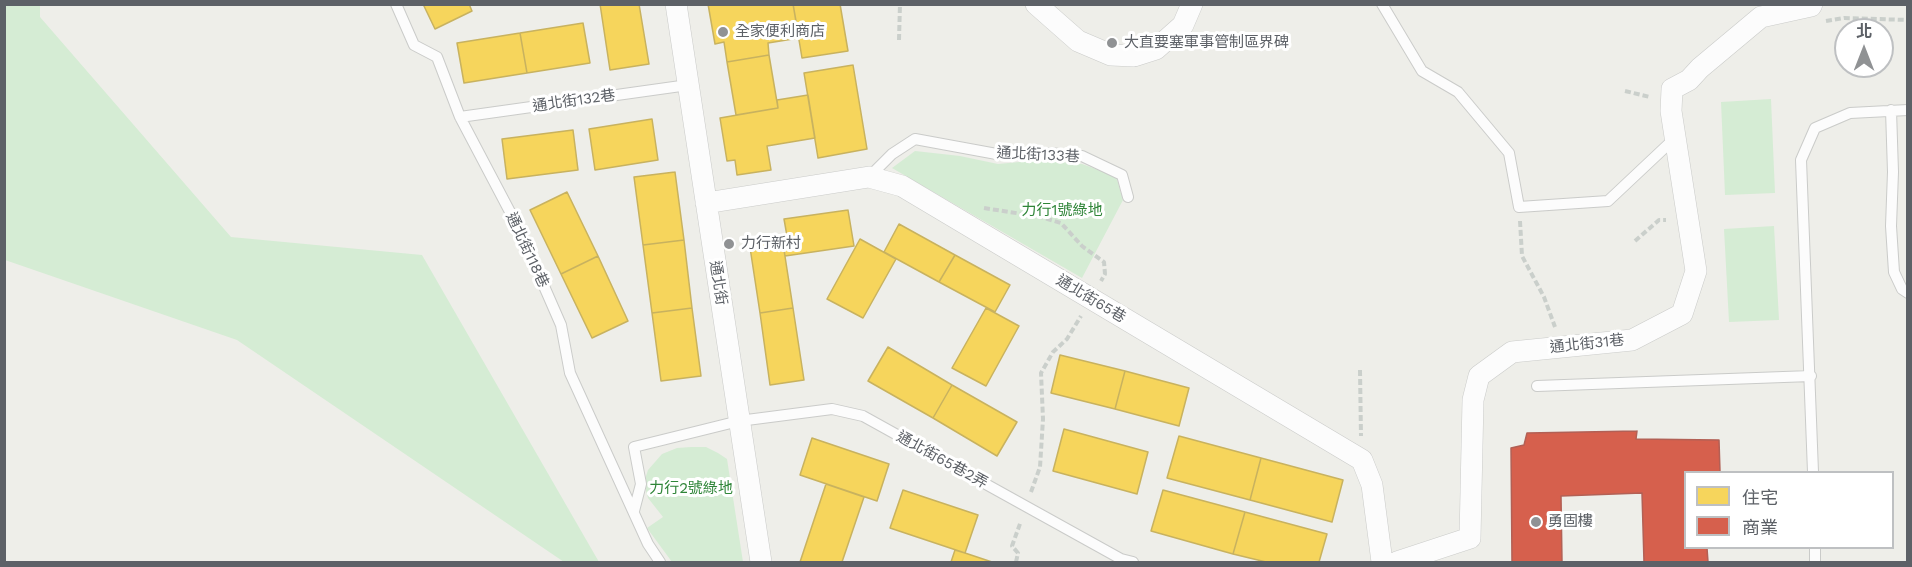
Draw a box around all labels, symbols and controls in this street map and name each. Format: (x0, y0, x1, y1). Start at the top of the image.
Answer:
north arrow (1834, 18, 1894, 78)
text: 北 (1856, 22, 1872, 41)
place label: 全家便利商店 (735, 23, 825, 41)
marker: 全家便利商店 (716, 25, 730, 39)
place label: 大直要塞軍事管制區界碑 (1124, 34, 1289, 52)
marker: 大直要塞軍事管制區界碑 (1105, 36, 1119, 50)
street label: 通北街132巷 (531, 86, 617, 116)
street label: 通北街133巷 (996, 144, 1080, 166)
park label: 力行1號綠地 (1022, 202, 1102, 220)
street label: 通北街118巷 (502, 210, 552, 290)
place label: 力行新村 (741, 235, 801, 253)
marker: 力行新村 (722, 237, 736, 251)
street label: 通北街 (706, 259, 730, 307)
street label: 通北街65巷 (1053, 271, 1129, 327)
street label: 通北街31巷 (1549, 331, 1625, 357)
street label: 通北街65巷2弄 (893, 428, 991, 492)
legend (1684, 471, 1894, 549)
park label: 力行2號綠地 (649, 480, 733, 498)
text: 住宅 (1742, 487, 1778, 508)
place label: 勇固樓 (1548, 513, 1593, 531)
marker: 勇固樓 (1529, 515, 1543, 529)
text: 商業 (1742, 517, 1778, 538)

